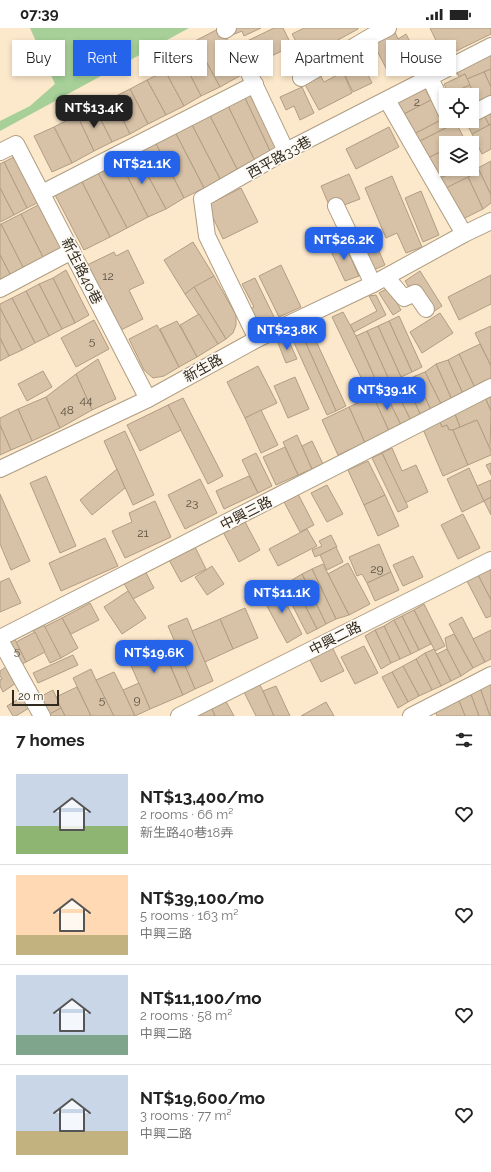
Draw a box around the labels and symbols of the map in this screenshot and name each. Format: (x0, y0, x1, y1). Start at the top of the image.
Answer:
pin: NT$13.4K (53, 95, 135, 129)
house number: 2 (414, 95, 420, 109)
street label: 西平路33巷 (244, 133, 314, 181)
pin: NT$21.1K (101, 151, 183, 185)
pin: NT$26.2K (303, 227, 385, 261)
street label: 新生路40巷 (58, 235, 106, 307)
house number: 12 (102, 269, 114, 283)
pin: NT$23.8K (246, 317, 328, 351)
house number: 5 (89, 334, 96, 348)
street label: 新生路 (181, 351, 225, 385)
pin: NT$39.1K (346, 377, 428, 411)
house number: 44 (79, 393, 93, 407)
house number: 48 (60, 403, 74, 417)
street label: 中興三路 (217, 493, 275, 533)
house number: 23 (186, 496, 198, 510)
house number: 21 (137, 526, 149, 540)
house number: 29 (370, 562, 384, 576)
pin: NT$11.1K (241, 580, 323, 614)
street label: 中興二路 (306, 618, 364, 658)
pin: NT$19.6K (113, 640, 195, 674)
house number: 5 (14, 644, 21, 658)
scale bar (12, 688, 59, 707)
house number: 5 (99, 693, 106, 707)
house number: 9 (133, 693, 141, 707)

